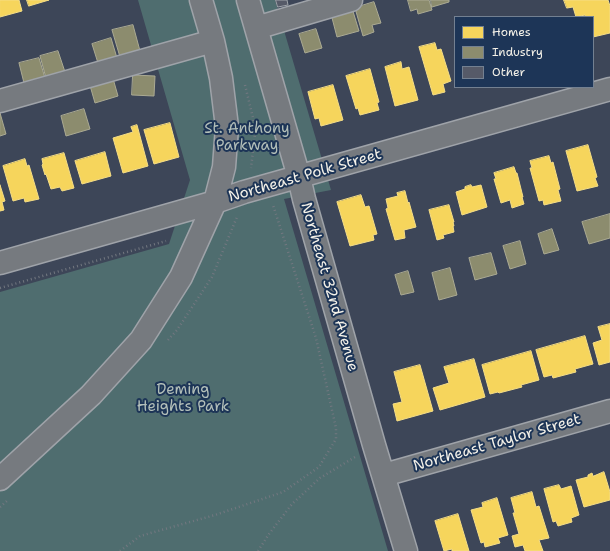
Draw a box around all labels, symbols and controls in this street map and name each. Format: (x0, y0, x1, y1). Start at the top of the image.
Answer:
legend (454, 16, 594, 88)
text: Homes (492, 24, 531, 40)
text: Industry (492, 44, 543, 60)
text: Other (492, 64, 525, 80)
park label: St. Anthony Parkway (204, 120, 290, 155)
street label: Northeast Polk Street (226, 146, 384, 206)
street label: Northeast 32nd Avenue (296, 200, 362, 374)
park label: Deming Heights Park (137, 381, 229, 416)
street label: Northeast Taylor Street (411, 410, 583, 476)

